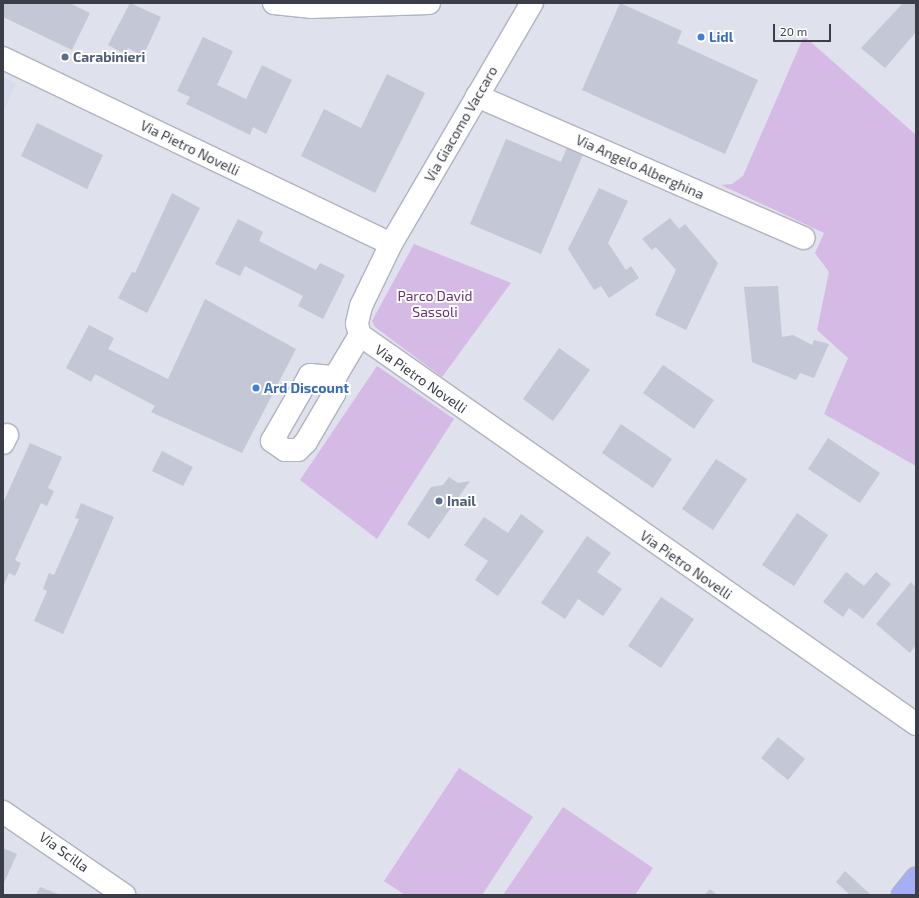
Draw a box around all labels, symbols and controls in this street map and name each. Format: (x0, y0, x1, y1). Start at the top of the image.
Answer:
scale bar (775, 16, 833, 42)
text: 20 m (780, 24, 807, 38)
place label: Lidl (709, 29, 733, 45)
marker: Lidl (696, 32, 706, 42)
place label: Carabinieri (73, 49, 145, 65)
marker: Carabinieri (60, 52, 70, 62)
street label: Via Giacomo Vaccaro (421, 63, 501, 185)
street label: Via Pietro Novelli (138, 117, 242, 179)
street label: Via Angelo Alberghina (573, 131, 707, 203)
park label: Parco David Sassoli (397, 288, 473, 320)
street label: Via Pietro Novelli (372, 341, 470, 417)
place label: Ard Discount (264, 380, 349, 396)
marker: Ard Discount (251, 383, 261, 393)
place label: Inail (447, 493, 476, 509)
marker: Inail (434, 496, 444, 506)
street label: Via Pietro Novelli (637, 527, 735, 603)
street label: Via Scilla (36, 828, 92, 876)

